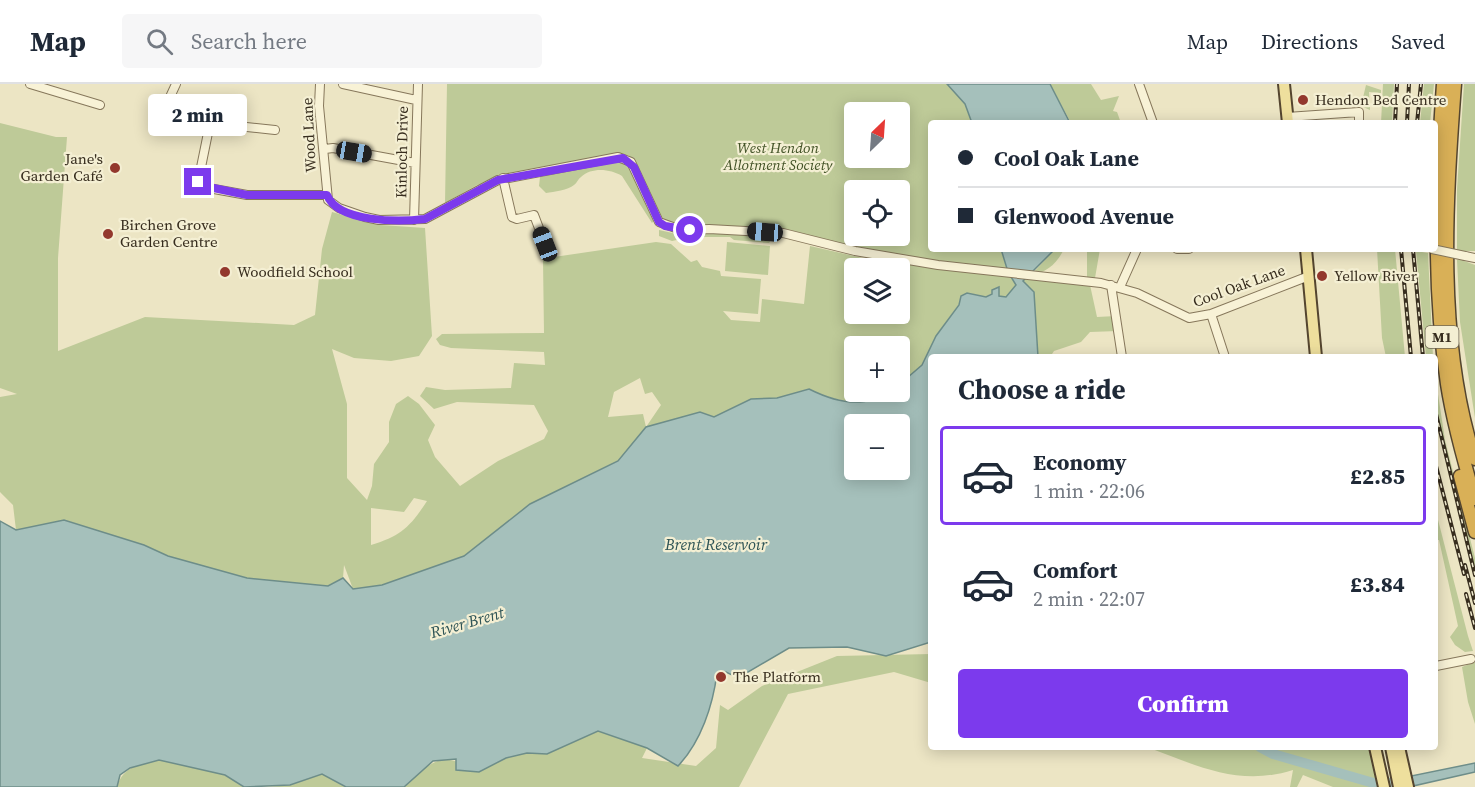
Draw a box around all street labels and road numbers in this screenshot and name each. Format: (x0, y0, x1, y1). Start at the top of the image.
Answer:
street label: Wood Lane (296, 97, 321, 173)
street label: Kinloch Drive (390, 105, 413, 198)
street label: Cool Oak Lane (1190, 259, 1288, 312)
road number: M1 (1426, 326, 1458, 348)

